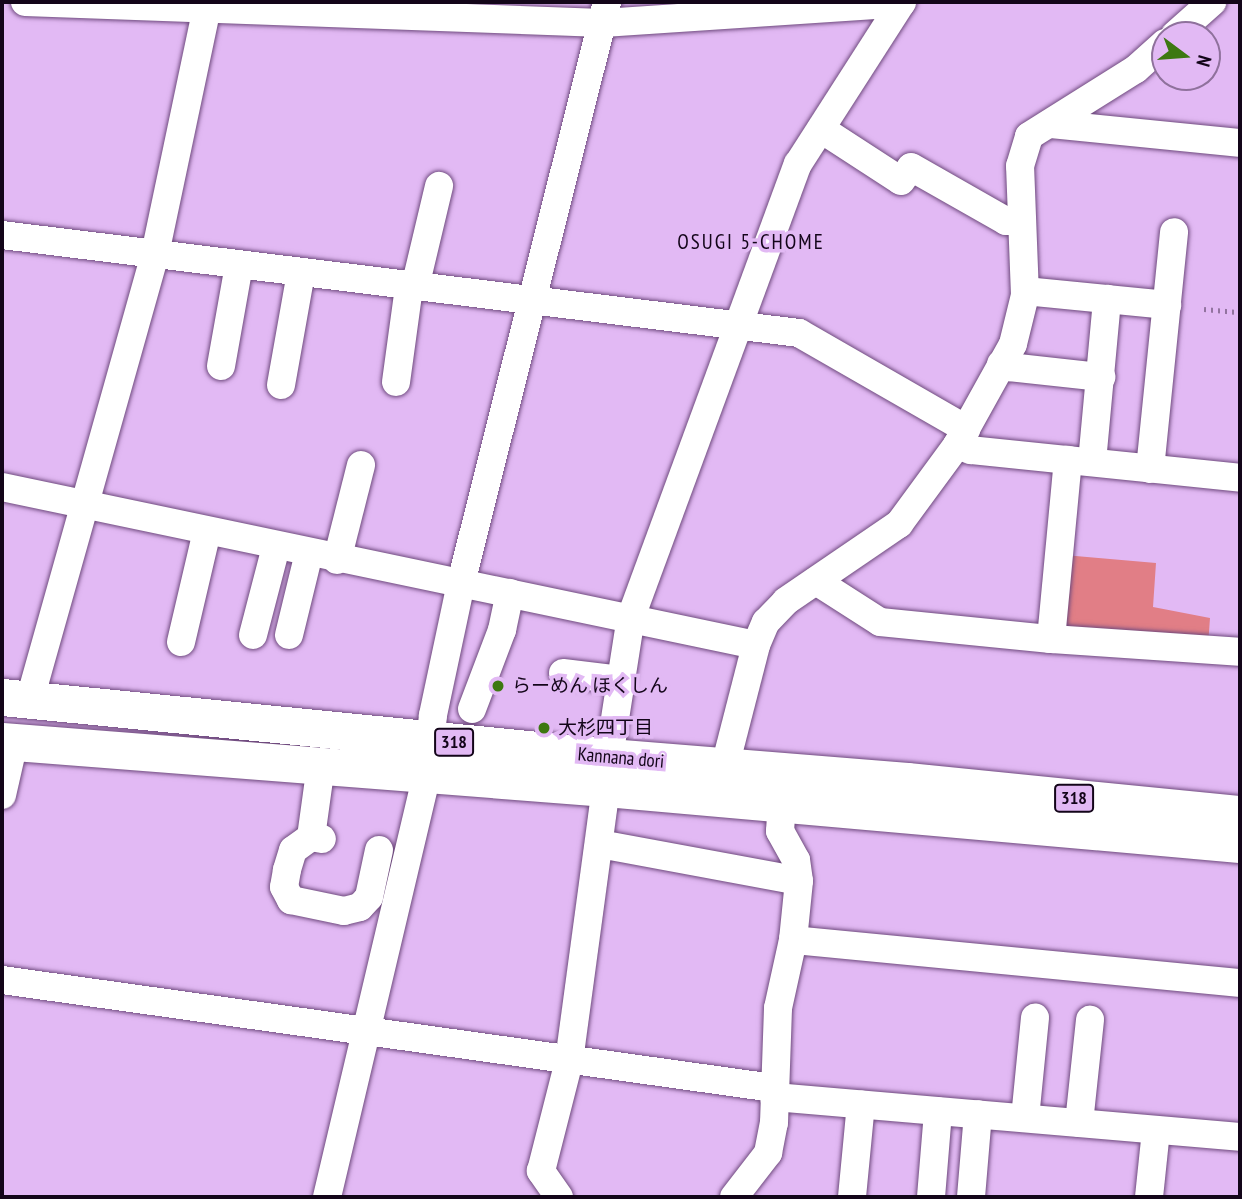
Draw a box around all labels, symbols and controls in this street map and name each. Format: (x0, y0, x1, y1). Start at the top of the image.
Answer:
north arrow (1151, 21, 1221, 91)
text: N (1191, 53, 1217, 69)
district label: OSUGI 5-CHOME (679, 229, 823, 255)
place label: らーめん ほくしん (512, 675, 668, 697)
marker: らーめん ほくしん (490, 678, 506, 694)
place label: 大杉四丁目 (558, 717, 653, 739)
marker: 大杉四丁目 (536, 720, 552, 736)
road number: 318 (433, 728, 475, 756)
street label: Kannana dori (577, 743, 665, 773)
road number: 318 (1053, 784, 1095, 812)

